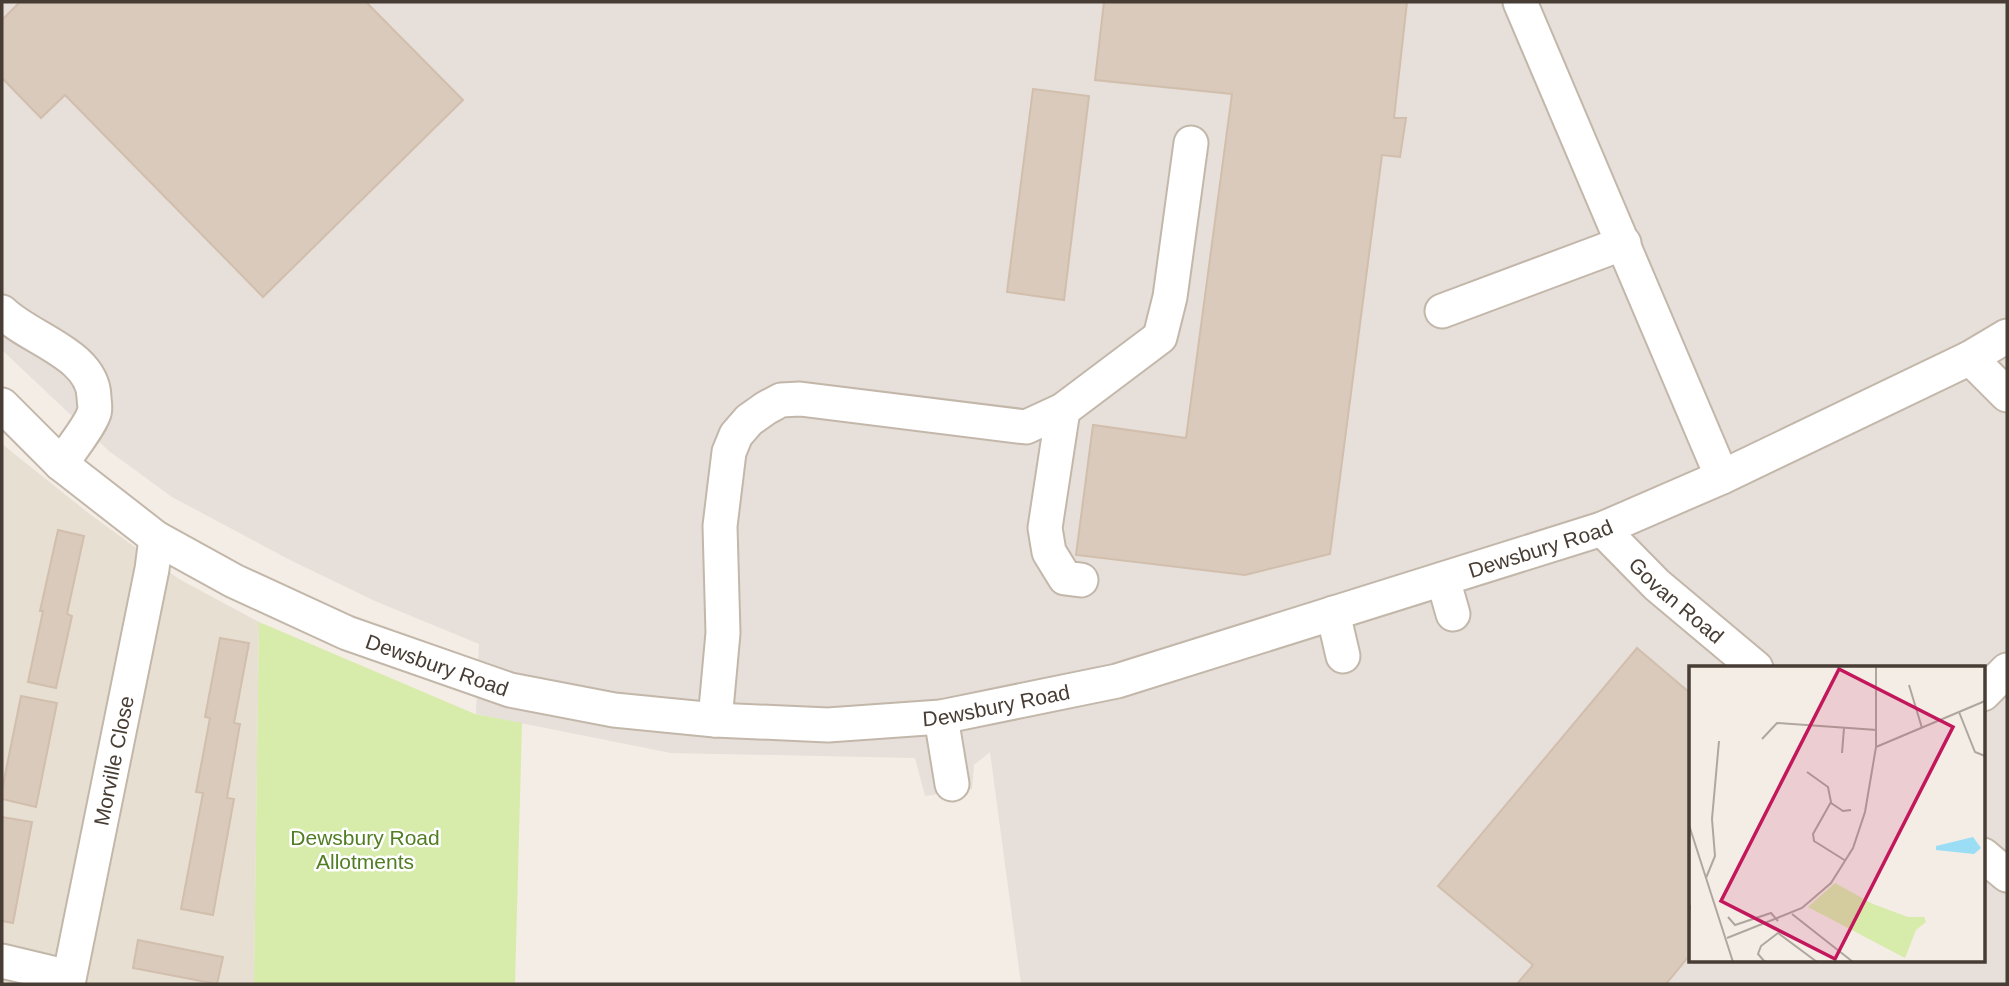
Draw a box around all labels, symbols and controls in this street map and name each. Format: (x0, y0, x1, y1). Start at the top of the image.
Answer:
street label: Dewsbury Road (1466, 514, 1616, 582)
street label: Govan Road (1625, 552, 1728, 647)
street label: Dewsbury Road (363, 629, 512, 700)
inset map (1689, 666, 1984, 962)
street label: Dewsbury Road (922, 679, 1072, 730)
street label: Morville Close (89, 694, 138, 827)
park label: Dewsbury Road Allotments (290, 826, 440, 873)

